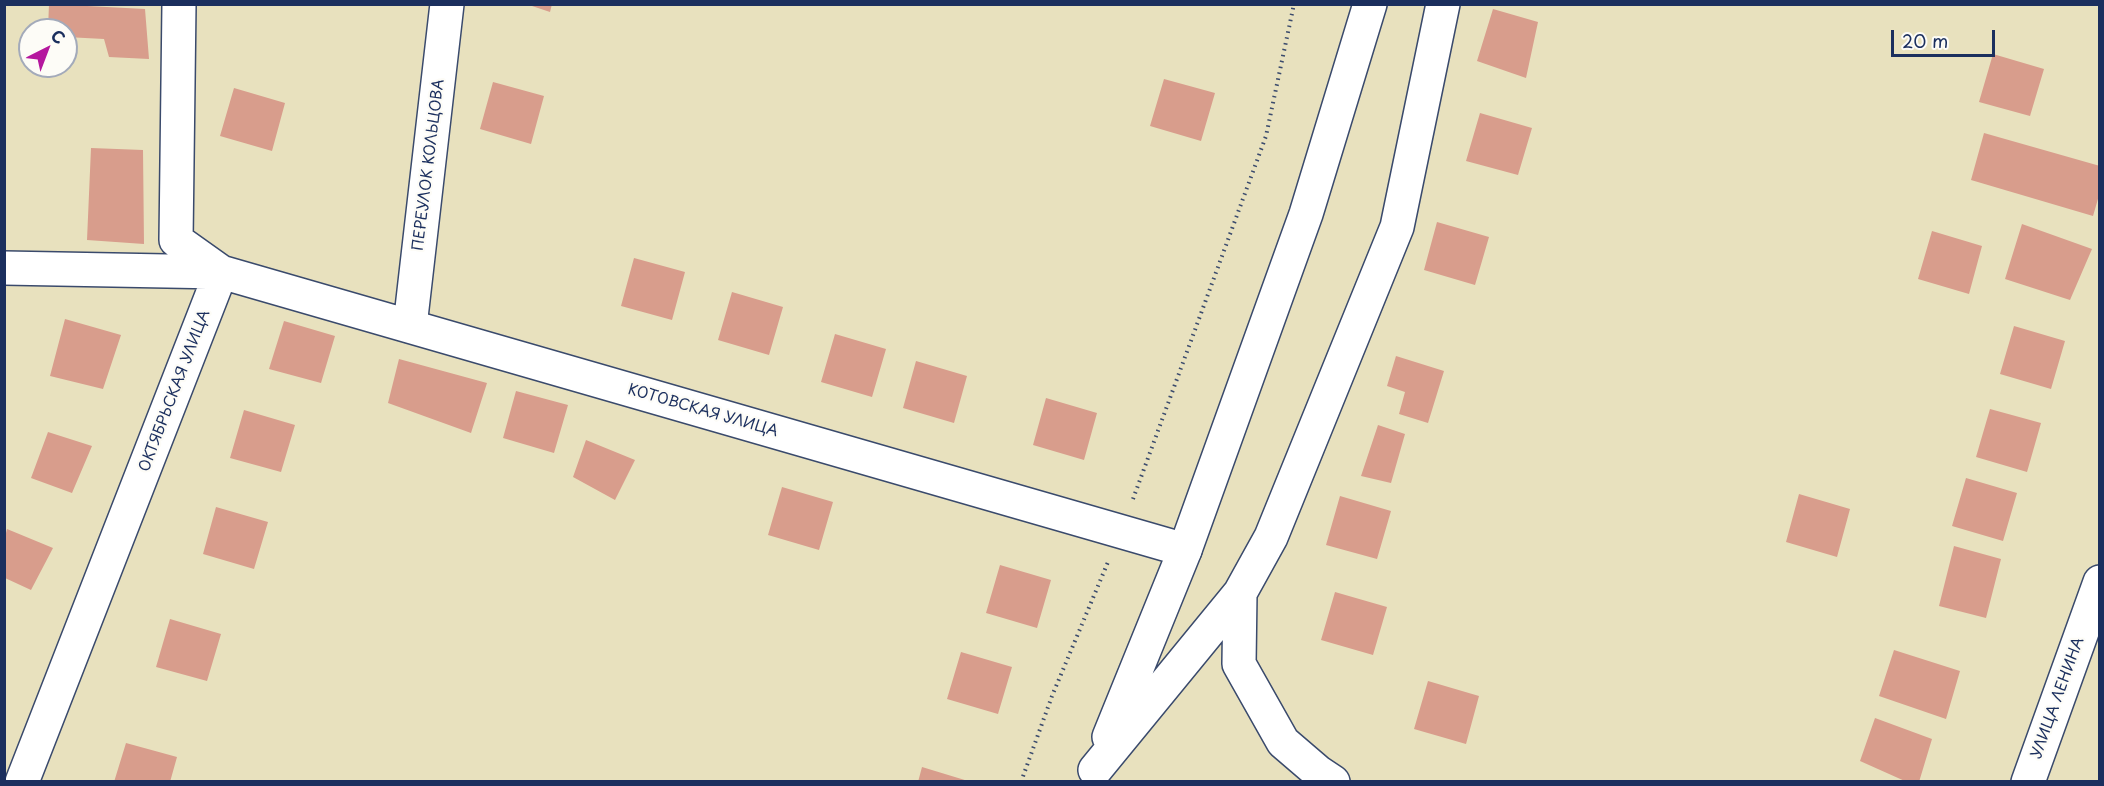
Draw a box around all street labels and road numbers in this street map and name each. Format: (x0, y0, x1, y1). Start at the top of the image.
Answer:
street label: ПЕРЕУЛОК КОЛЬЦОВА (410, 78, 448, 252)
street label: ОКТЯБРЬСКАЯ УЛИЦА (136, 307, 214, 475)
street label: КОТОВСКАЯ УЛИЦА (626, 381, 780, 441)
street label: УЛИЦА ЛЕНИНА (2028, 635, 2088, 761)

